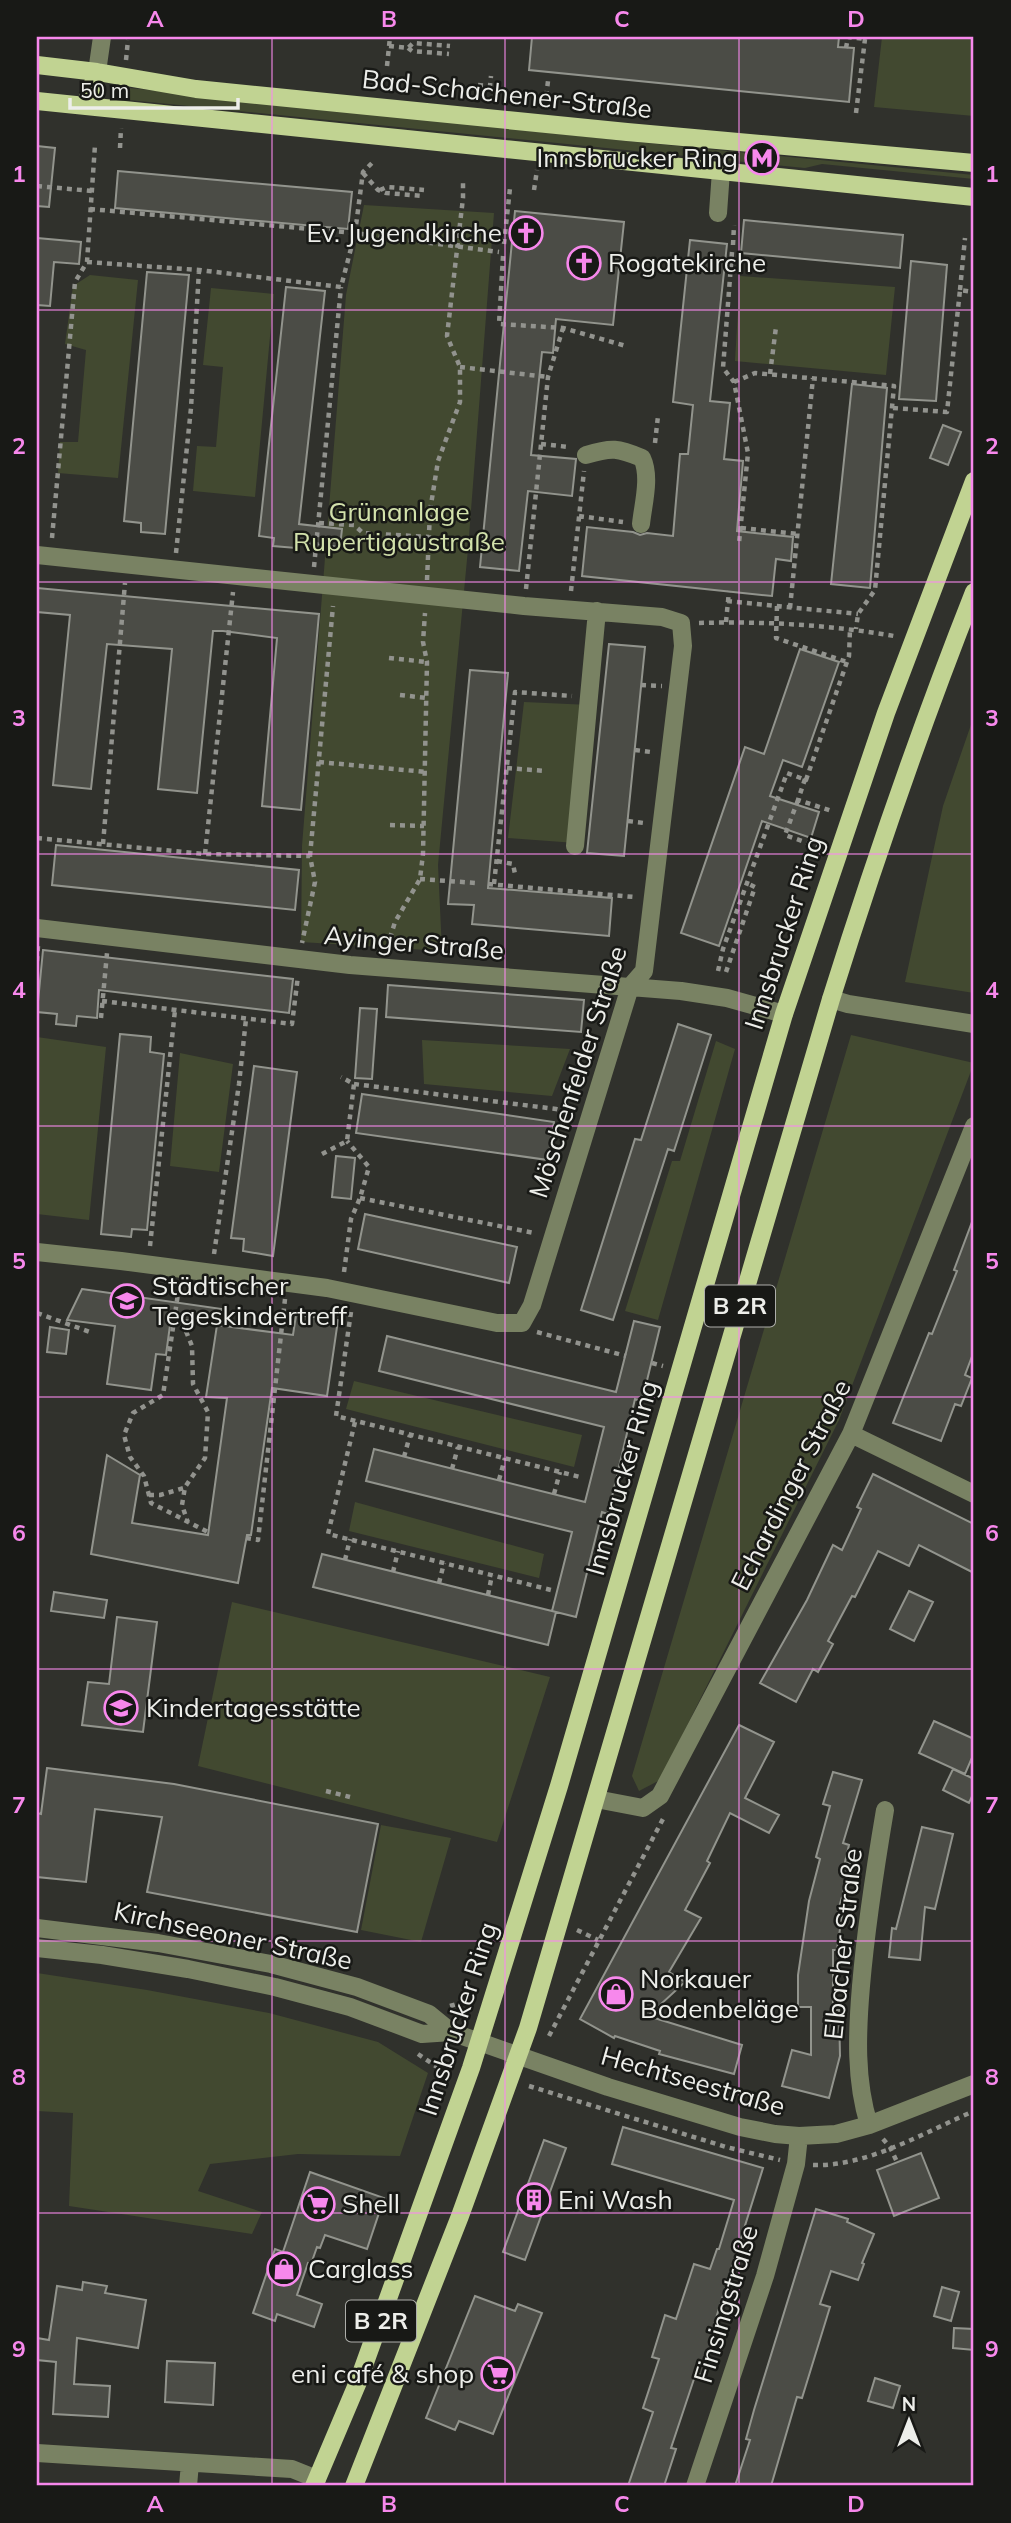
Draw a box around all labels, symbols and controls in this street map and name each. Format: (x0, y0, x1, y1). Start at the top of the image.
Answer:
text: A (146, 4, 164, 33)
text: B (381, 4, 397, 33)
text: C (614, 4, 630, 33)
text: D (847, 4, 865, 33)
street label: Bad-Schachener-Straße (360, 62, 654, 125)
scale bar (70, 66, 238, 110)
text: 50 m (80, 77, 129, 103)
metro station icon: Innsbrucker Ring (743, 139, 781, 177)
place label: Innsbrucker Ring (536, 141, 738, 174)
text: 1 (12, 159, 26, 188)
text: 1 (985, 159, 999, 188)
church icon: Ev. Jugendkirche (507, 214, 545, 252)
place label: Ev. Jugendkirche (306, 216, 502, 249)
church icon: Rogatekirche (565, 244, 603, 282)
place label: Rogatekirche (608, 246, 766, 279)
text: 2 (12, 431, 26, 460)
text: 2 (985, 431, 999, 460)
park label: Grünanlage Rupertigaustraße (293, 495, 505, 558)
text: 3 (12, 703, 26, 732)
text: 3 (985, 703, 999, 732)
street label: Innsbrucker Ring (737, 832, 830, 1034)
street label: Ayinger Straße (323, 918, 505, 967)
street label: Möschenfelder Straße (521, 942, 634, 1202)
text: 4 (12, 975, 26, 1004)
text: 4 (985, 975, 999, 1004)
text: 5 (12, 1246, 26, 1275)
text: 5 (985, 1246, 999, 1275)
place label: Städtischer Tegeskindertreff (152, 1269, 348, 1332)
school or university icon: Städtischer Tegeskindertreff (108, 1282, 146, 1320)
road number: B 2R (705, 1286, 775, 1326)
street label: Echardinger Straße (723, 1374, 858, 1596)
street label: Innsbrucker Ring (578, 1376, 665, 1579)
text: 6 (12, 1518, 26, 1547)
text: 6 (985, 1518, 999, 1547)
school or university icon: Kindertagesstätte (102, 1689, 140, 1727)
place label: Kindertagesstätte (146, 1691, 361, 1724)
text: 7 (12, 1790, 26, 1819)
text: 7 (985, 1790, 999, 1819)
street label: Elbacher Straße (816, 1847, 869, 2041)
street label: Kirchseeoner Straße (111, 1894, 355, 1977)
street label: Innsbrucker Ring (411, 1918, 504, 2120)
place label: Norkauer Bodenbeläge (640, 1962, 799, 2025)
shop icon: Norkauer Bodenbeläge (597, 1975, 635, 2013)
street label: Hechtseestraße (597, 2038, 789, 2123)
text: 8 (12, 2062, 26, 2091)
text: 8 (985, 2062, 999, 2091)
building icon: Eni Wash (515, 2181, 553, 2219)
place label: Eni Wash (558, 2183, 673, 2216)
supermarket icon: Shell (299, 2185, 337, 2223)
place label: Shell (342, 2187, 400, 2220)
street label: Finsingstraße (686, 2221, 765, 2387)
shop icon: Carglass (265, 2250, 303, 2288)
place label: Carglass (308, 2252, 414, 2285)
road number: B 2R (346, 2300, 416, 2342)
text: 9 (12, 2334, 26, 2363)
text: 9 (985, 2334, 999, 2363)
supermarket icon: eni café & shop (479, 2355, 517, 2393)
place label: eni café & shop (291, 2357, 474, 2390)
north arrow (874, 2386, 944, 2456)
text: N (902, 2392, 916, 2416)
text: A (146, 2489, 164, 2518)
text: B (381, 2489, 397, 2518)
text: C (614, 2489, 630, 2518)
text: D (847, 2489, 865, 2518)

